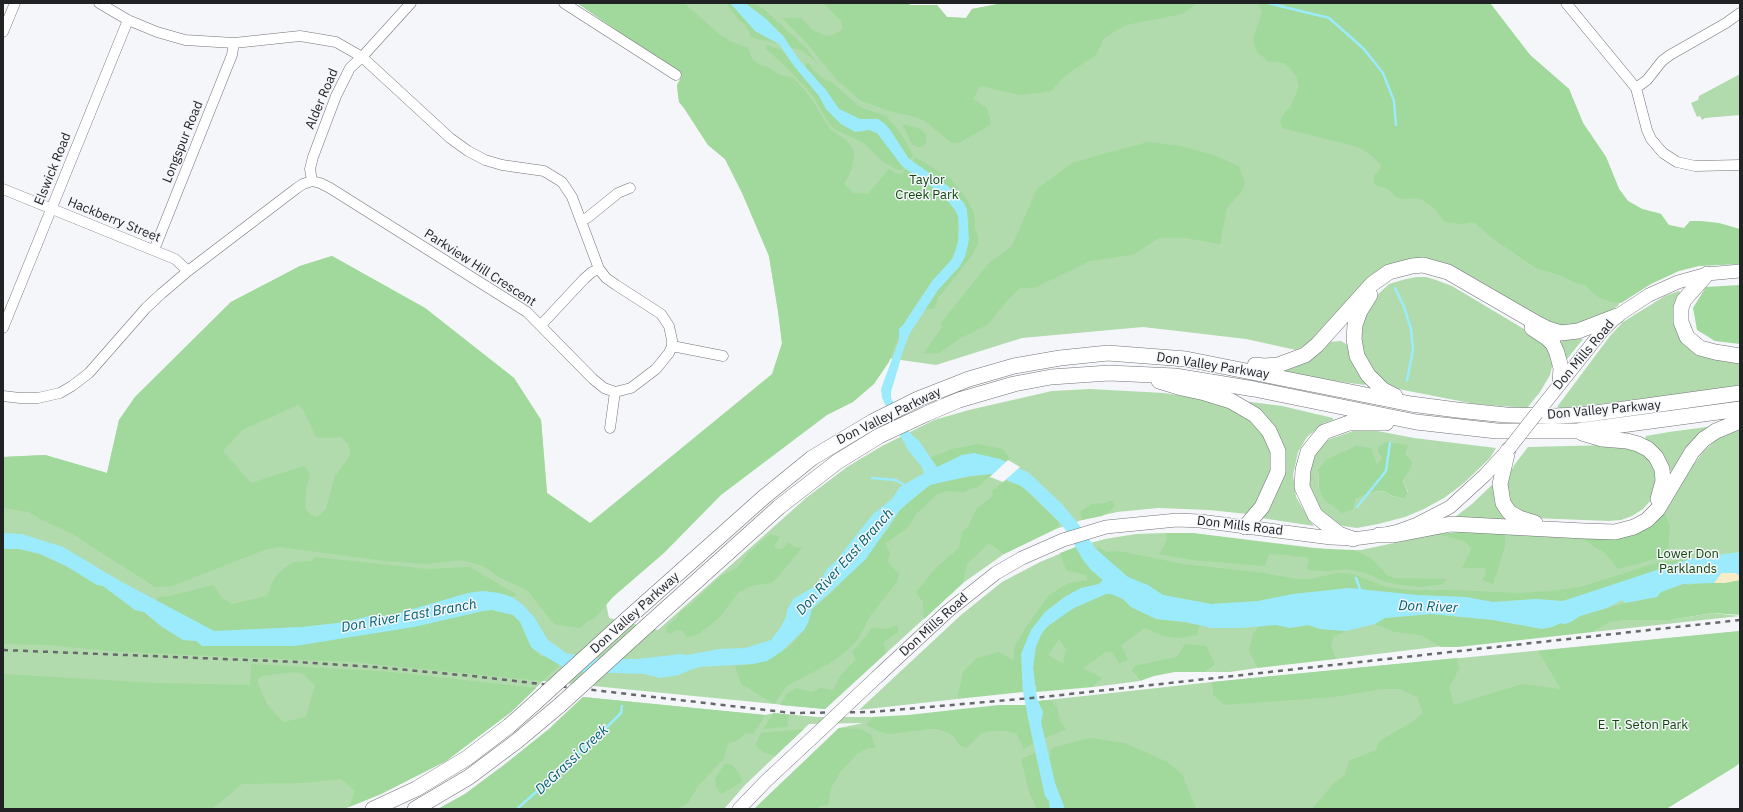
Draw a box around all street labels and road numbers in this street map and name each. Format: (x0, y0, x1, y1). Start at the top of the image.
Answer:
street label: Alder Road (302, 66, 342, 132)
street label: Longspur Road (159, 99, 207, 185)
street label: Elswick Road (31, 130, 75, 208)
street label: Hackberry Street (65, 194, 163, 246)
street label: Parkview Hill Crescent (421, 226, 539, 310)
street label: Don Mills Road (1550, 317, 1618, 393)
street label: Don Valley Parkway (1155, 349, 1271, 383)
street label: Don Valley Parkway (834, 384, 944, 448)
street label: Don Valley Parkway (1546, 397, 1662, 423)
street label: Don Mills Road (1196, 513, 1284, 539)
street label: Don Valley Parkway (587, 569, 683, 657)
street label: Don Mills Road (897, 590, 971, 660)

